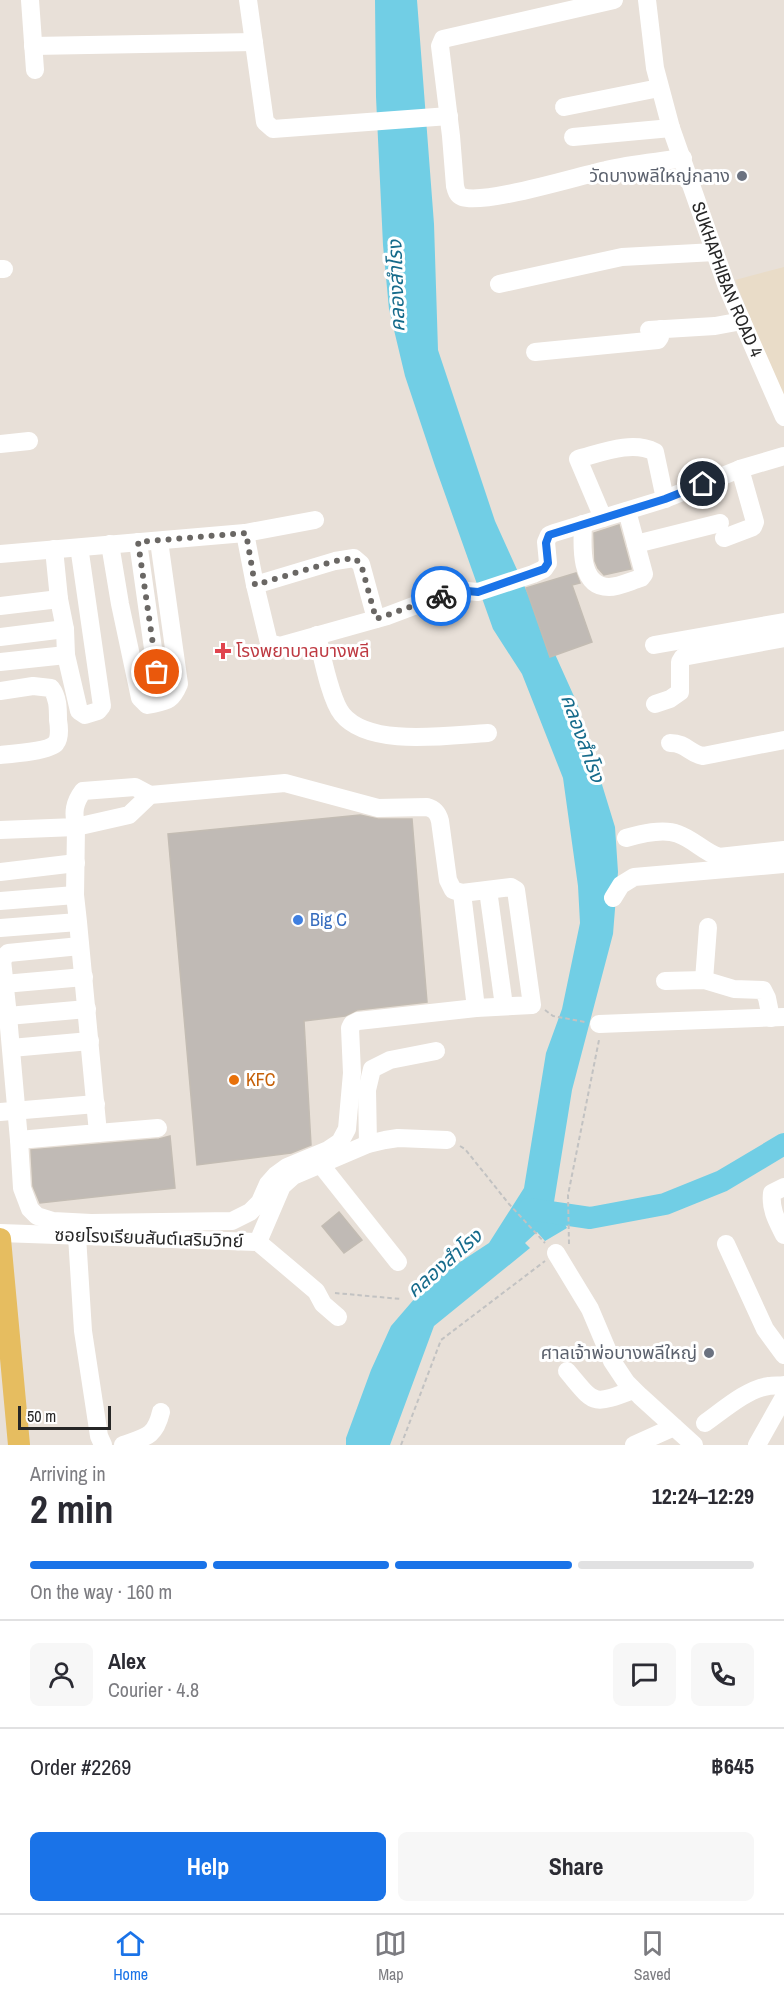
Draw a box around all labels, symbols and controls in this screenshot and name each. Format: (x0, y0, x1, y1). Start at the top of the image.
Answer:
place label: วัดบางพลีใหญ่กลาง (589, 163, 730, 188)
marker: วัดบางพลีใหญ่กลาง (735, 169, 749, 183)
street label: SUKHAPHIBAN ROAD 4 (686, 198, 769, 361)
water label: คลองสำโรง (380, 238, 411, 332)
pin (677, 458, 728, 509)
icon: home (686, 467, 719, 500)
courier (411, 566, 471, 626)
icon: bike (425, 580, 458, 613)
place label: โรงพยาบาลบางพลี (236, 638, 369, 663)
marker: โรงพยาบาลบางพลี (214, 642, 232, 660)
pin (131, 646, 182, 697)
icon: bag (140, 655, 173, 688)
water label: คลองสำโรง (555, 690, 612, 787)
place label: Big C (310, 907, 347, 932)
marker: Big C (291, 913, 305, 927)
place label: KFC (246, 1067, 276, 1092)
marker: KFC (227, 1073, 241, 1087)
water label: คลองสำโรง (400, 1221, 488, 1303)
street label: ซอยโรงเรียนสันต์เสริมวิทย์ (54, 1222, 244, 1253)
place label: ศาลเจ้าพ่อบางพลีใหญ่ (541, 1340, 697, 1365)
marker: ศาลเจ้าพ่อบางพลีใหญ่ (702, 1346, 716, 1360)
scale bar (18, 1403, 111, 1430)
text: 50 m (27, 1405, 56, 1427)
text: Arriving in (30, 1460, 106, 1487)
text: 12:24–12:29 (652, 1481, 754, 1511)
text: 2 min (30, 1483, 114, 1535)
text: On the way · 160 m (30, 1578, 172, 1605)
button: person (30, 1643, 93, 1706)
button: chat (613, 1643, 676, 1706)
button: phone (691, 1643, 754, 1706)
text: Alex (108, 1646, 146, 1676)
text: Courier · 4.8 (108, 1676, 199, 1703)
text: ฿645 (711, 1751, 754, 1781)
text: Order #2269 (30, 1752, 131, 1782)
button: Help (30, 1832, 386, 1901)
button: Share (398, 1832, 754, 1901)
tab: Home (113, 1927, 148, 1985)
tab: Map (374, 1927, 407, 1985)
tab: Saved (634, 1927, 671, 1985)

